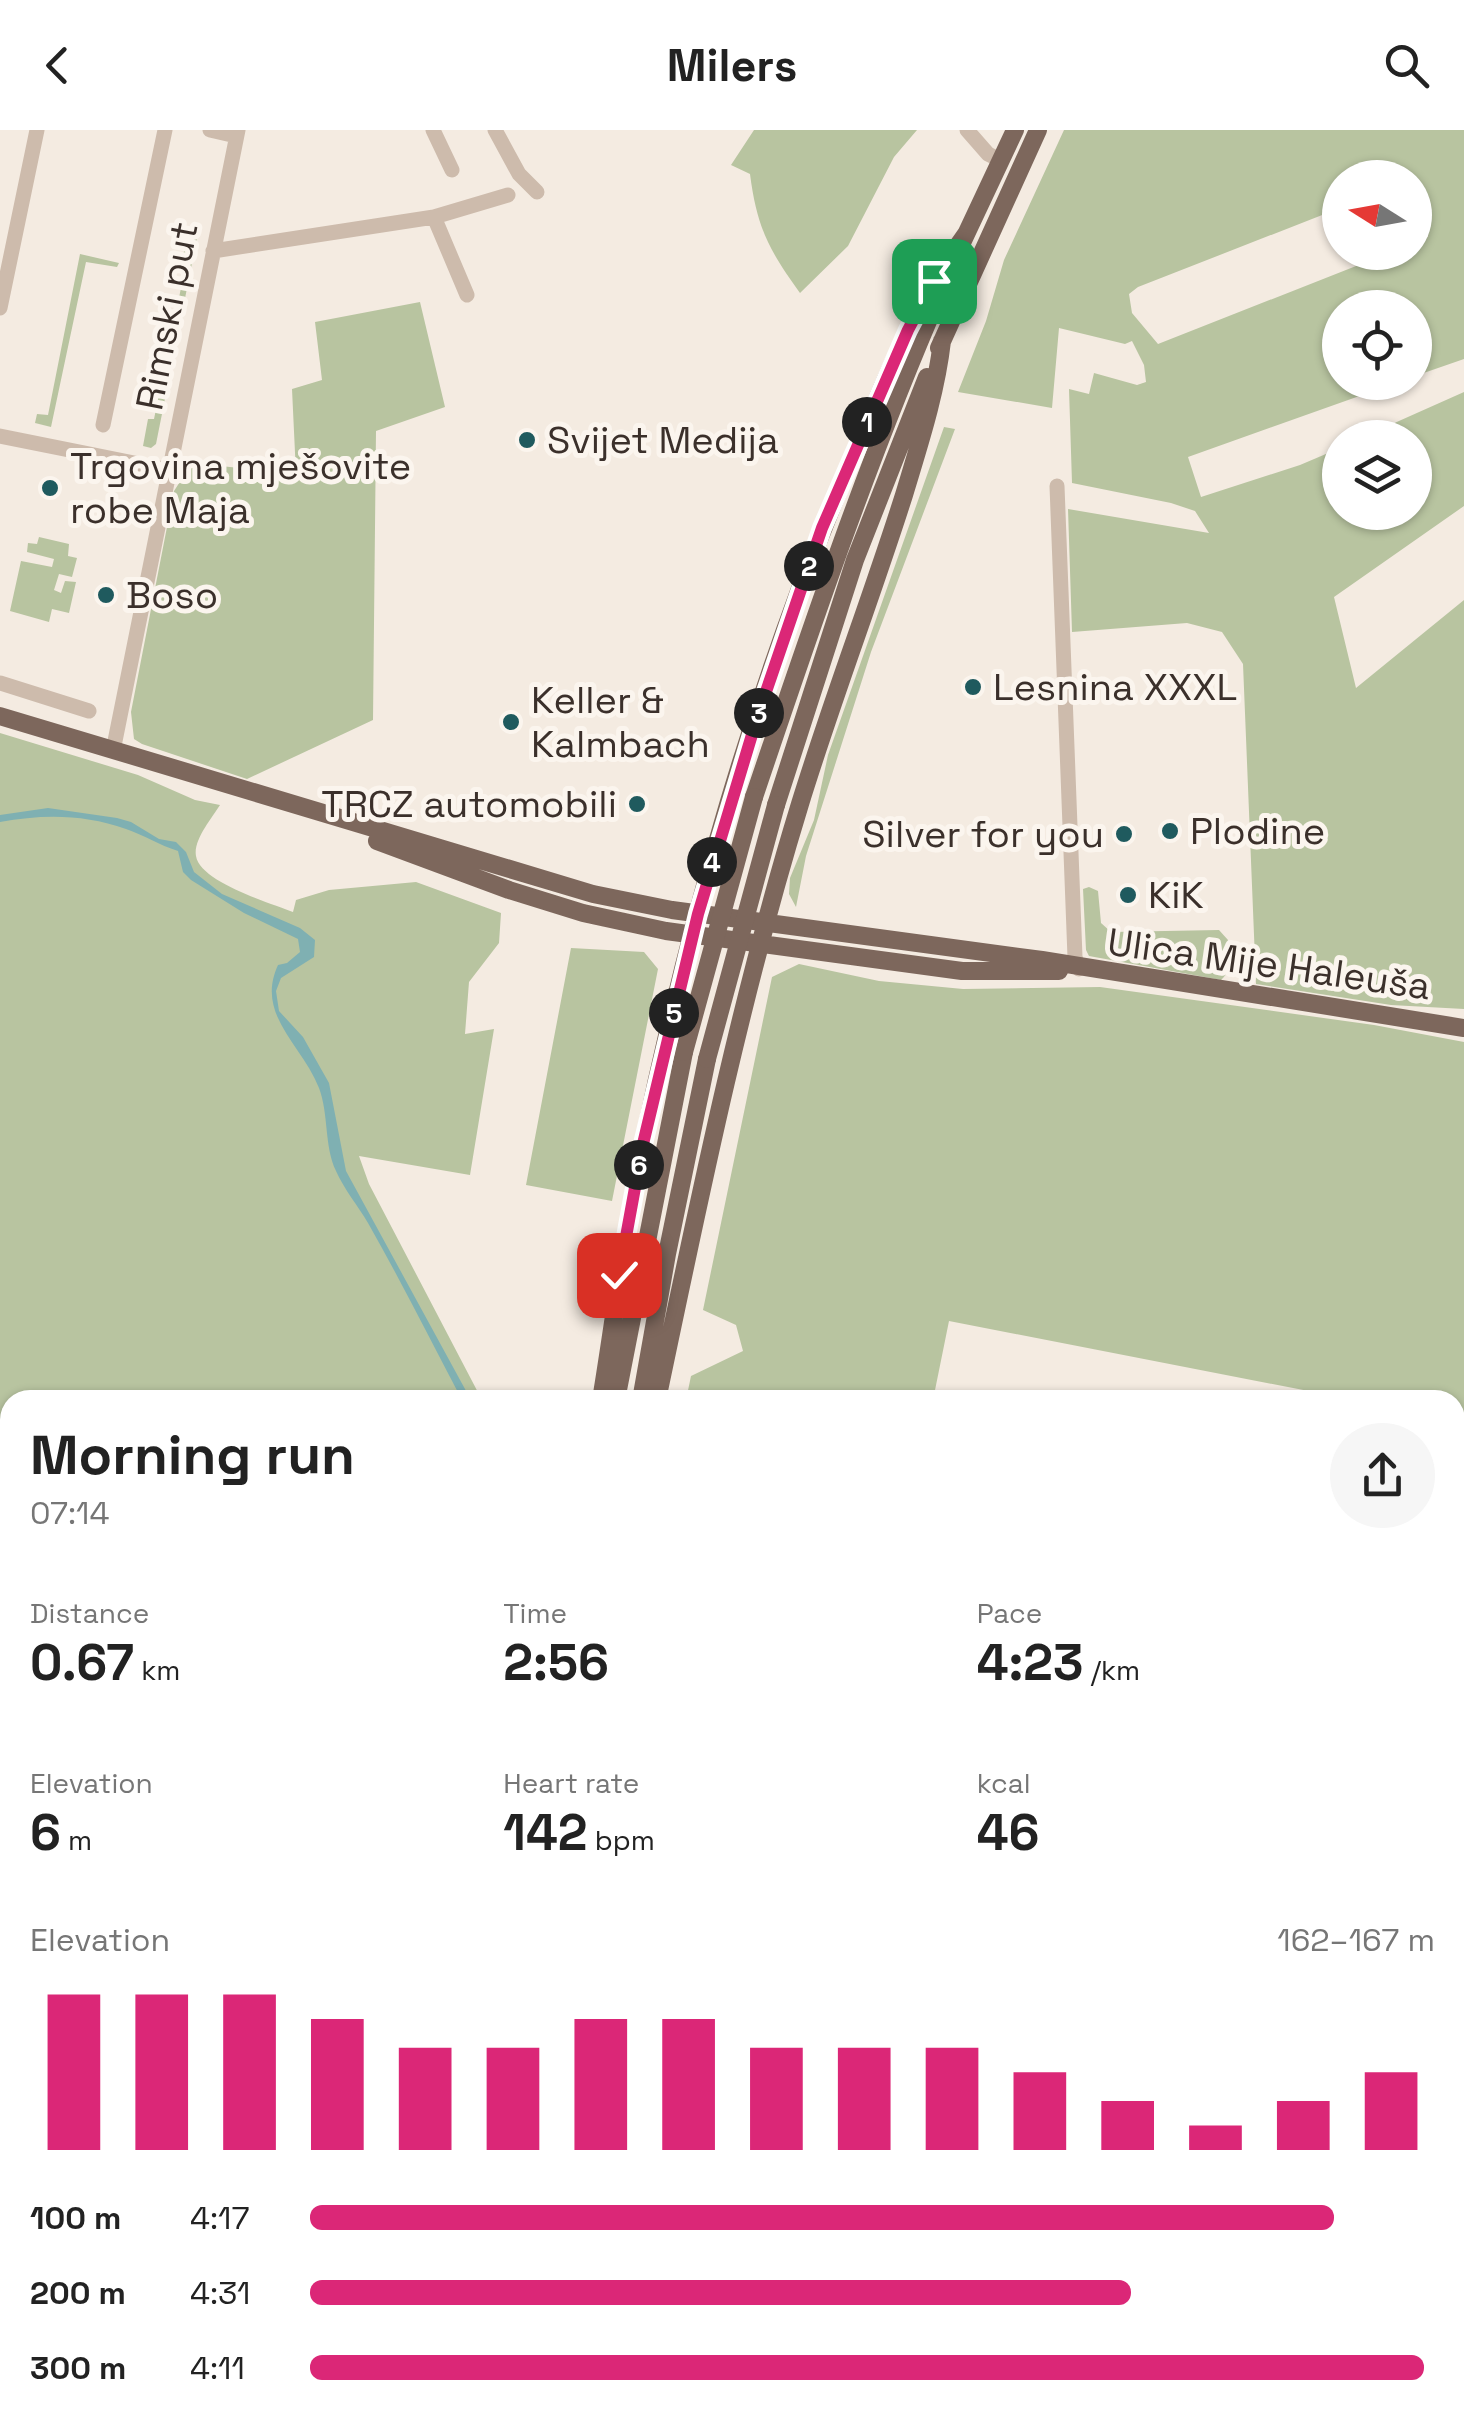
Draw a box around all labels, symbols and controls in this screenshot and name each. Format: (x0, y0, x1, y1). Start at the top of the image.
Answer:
text: Milers (667, 37, 797, 94)
icon: back (30, 38, 85, 93)
icon: search (1379, 38, 1434, 93)
north arrow (1322, 160, 1432, 270)
map controls (1322, 160, 1432, 530)
street label: Rimski put (125, 218, 209, 414)
pin (892, 239, 977, 324)
icon: arrive (907, 254, 962, 309)
button: locate (1322, 290, 1432, 400)
pin: 1 (842, 397, 892, 447)
text: 1 (861, 404, 873, 440)
place label: Svijet Medija (547, 416, 779, 464)
button: layers (1322, 420, 1432, 530)
marker: Svijet Medija (516, 429, 538, 451)
place label: Trgovina mješovite robe Maja (70, 442, 411, 534)
marker: Trgovina mješovite robe Maja (39, 477, 61, 499)
pin: 2 (784, 541, 834, 591)
text: 2 (801, 548, 817, 584)
place label: Boso (126, 571, 218, 619)
marker: Boso (95, 584, 117, 606)
place label: Lesnina XXXL (993, 663, 1237, 711)
place label: Keller & Kalmbach (531, 676, 710, 768)
marker: Lesnina XXXL (962, 676, 984, 698)
pin: 3 (734, 688, 784, 738)
text: 3 (750, 695, 768, 731)
marker: Keller & Kalmbach (500, 711, 522, 733)
place label: TRCZ automobili (321, 780, 617, 828)
marker: TRCZ automobili (626, 793, 648, 815)
place label: Plodine (1190, 807, 1325, 855)
place label: Silver for you (862, 810, 1104, 858)
marker: Plodine (1159, 820, 1181, 842)
marker: Silver for you (1113, 823, 1135, 845)
pin: 4 (687, 837, 737, 887)
text: 4 (703, 844, 721, 880)
place label: KiK (1148, 871, 1204, 919)
marker: KiK (1117, 884, 1139, 906)
street label: Ulica Mije Haleuša (1104, 918, 1434, 1010)
pin: 5 (649, 988, 699, 1038)
text: 5 (666, 995, 682, 1031)
pin: 6 (614, 1140, 664, 1190)
text: 6 (630, 1147, 648, 1183)
pin (577, 1233, 662, 1318)
icon: check (592, 1248, 647, 1303)
text: Morning run (30, 1420, 355, 1490)
button: share (1330, 1423, 1435, 1528)
text: 07:14 (30, 1493, 109, 1533)
text: Distance (30, 1595, 149, 1631)
text: Time (503, 1595, 567, 1631)
text: Pace (977, 1595, 1042, 1631)
text: 0.67 (30, 1631, 134, 1695)
text: 2:56 (503, 1631, 609, 1695)
text: 4:23 (977, 1631, 1083, 1695)
text: km (134, 1652, 180, 1688)
text: /km (1083, 1652, 1140, 1688)
text: Elevation (30, 1765, 153, 1801)
text: Heart rate (503, 1765, 639, 1801)
text: kcal (977, 1765, 1031, 1801)
text: 6 (30, 1801, 61, 1865)
text: 142 (503, 1801, 587, 1865)
text: 46 (977, 1801, 1039, 1865)
text: m (61, 1822, 92, 1858)
text: bpm (587, 1822, 655, 1858)
text: Elevation (30, 1920, 170, 1960)
text: 162–167 m (1277, 1920, 1435, 1960)
text: 100 m (30, 2198, 121, 2238)
text: 4:17 (190, 2198, 250, 2238)
text: 200 m (30, 2273, 126, 2313)
text: 4:31 (190, 2273, 250, 2313)
text: 300 m (30, 2348, 126, 2388)
text: 4:11 (190, 2348, 245, 2388)

